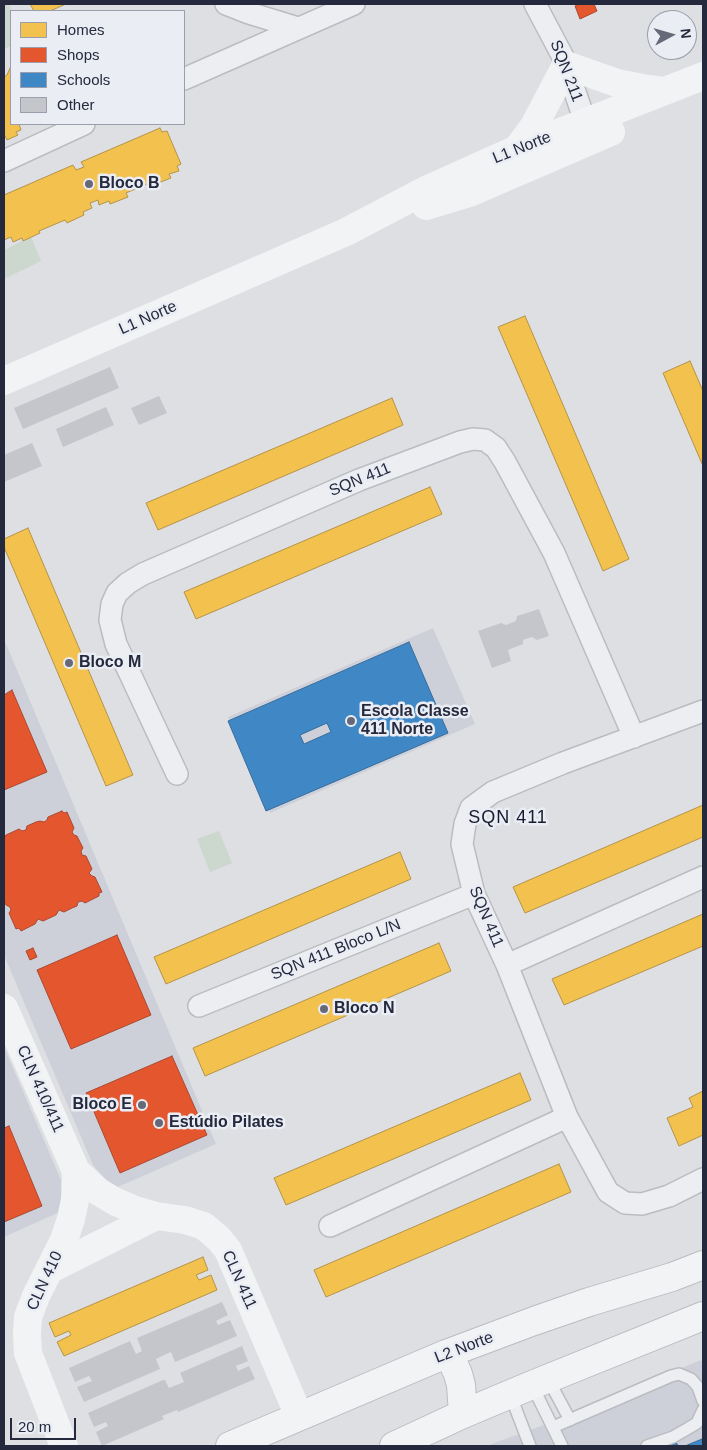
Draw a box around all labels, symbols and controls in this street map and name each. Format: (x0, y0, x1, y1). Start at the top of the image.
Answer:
legend (10, 10, 185, 125)
north arrow (647, 10, 697, 60)
text: Homes (57, 21, 105, 38)
text: N (677, 28, 694, 39)
street label: SQN 211 (545, 37, 587, 105)
text: Shops (57, 46, 100, 63)
text: Schools (57, 71, 110, 88)
text: Other (57, 96, 95, 113)
street label: L1 Norte (490, 128, 554, 168)
place label: Bloco B (99, 174, 159, 194)
marker: Bloco B (83, 178, 95, 190)
street label: L1 Norte (116, 297, 180, 339)
street label: SQN 411 (326, 459, 394, 501)
place label: Bloco M (79, 653, 141, 673)
marker: Bloco M (63, 657, 75, 669)
place label: Escola Classe 411 Norte (361, 702, 469, 740)
marker: Escola Classe 411 Norte (345, 715, 357, 727)
district label: SQN 411 (467, 807, 549, 829)
street label: SQN 411 (465, 884, 507, 950)
street label: SQN 411 Bloco L/N (268, 915, 404, 985)
place label: Bloco N (334, 999, 394, 1019)
marker: Bloco N (318, 1003, 330, 1015)
street label: CLN 410/411 (12, 1043, 68, 1135)
place label: Bloco E (72, 1095, 132, 1115)
marker: Bloco E (136, 1099, 148, 1111)
place label: Estúdio Pilates (169, 1113, 284, 1133)
marker: Estúdio Pilates (153, 1117, 165, 1129)
street label: CLN 410 (23, 1248, 67, 1314)
street label: CLN 411 (218, 1248, 260, 1312)
street label: L2 Norte (432, 1328, 496, 1368)
scale bar (12, 1408, 79, 1440)
text: 20 m (18, 1418, 51, 1435)

